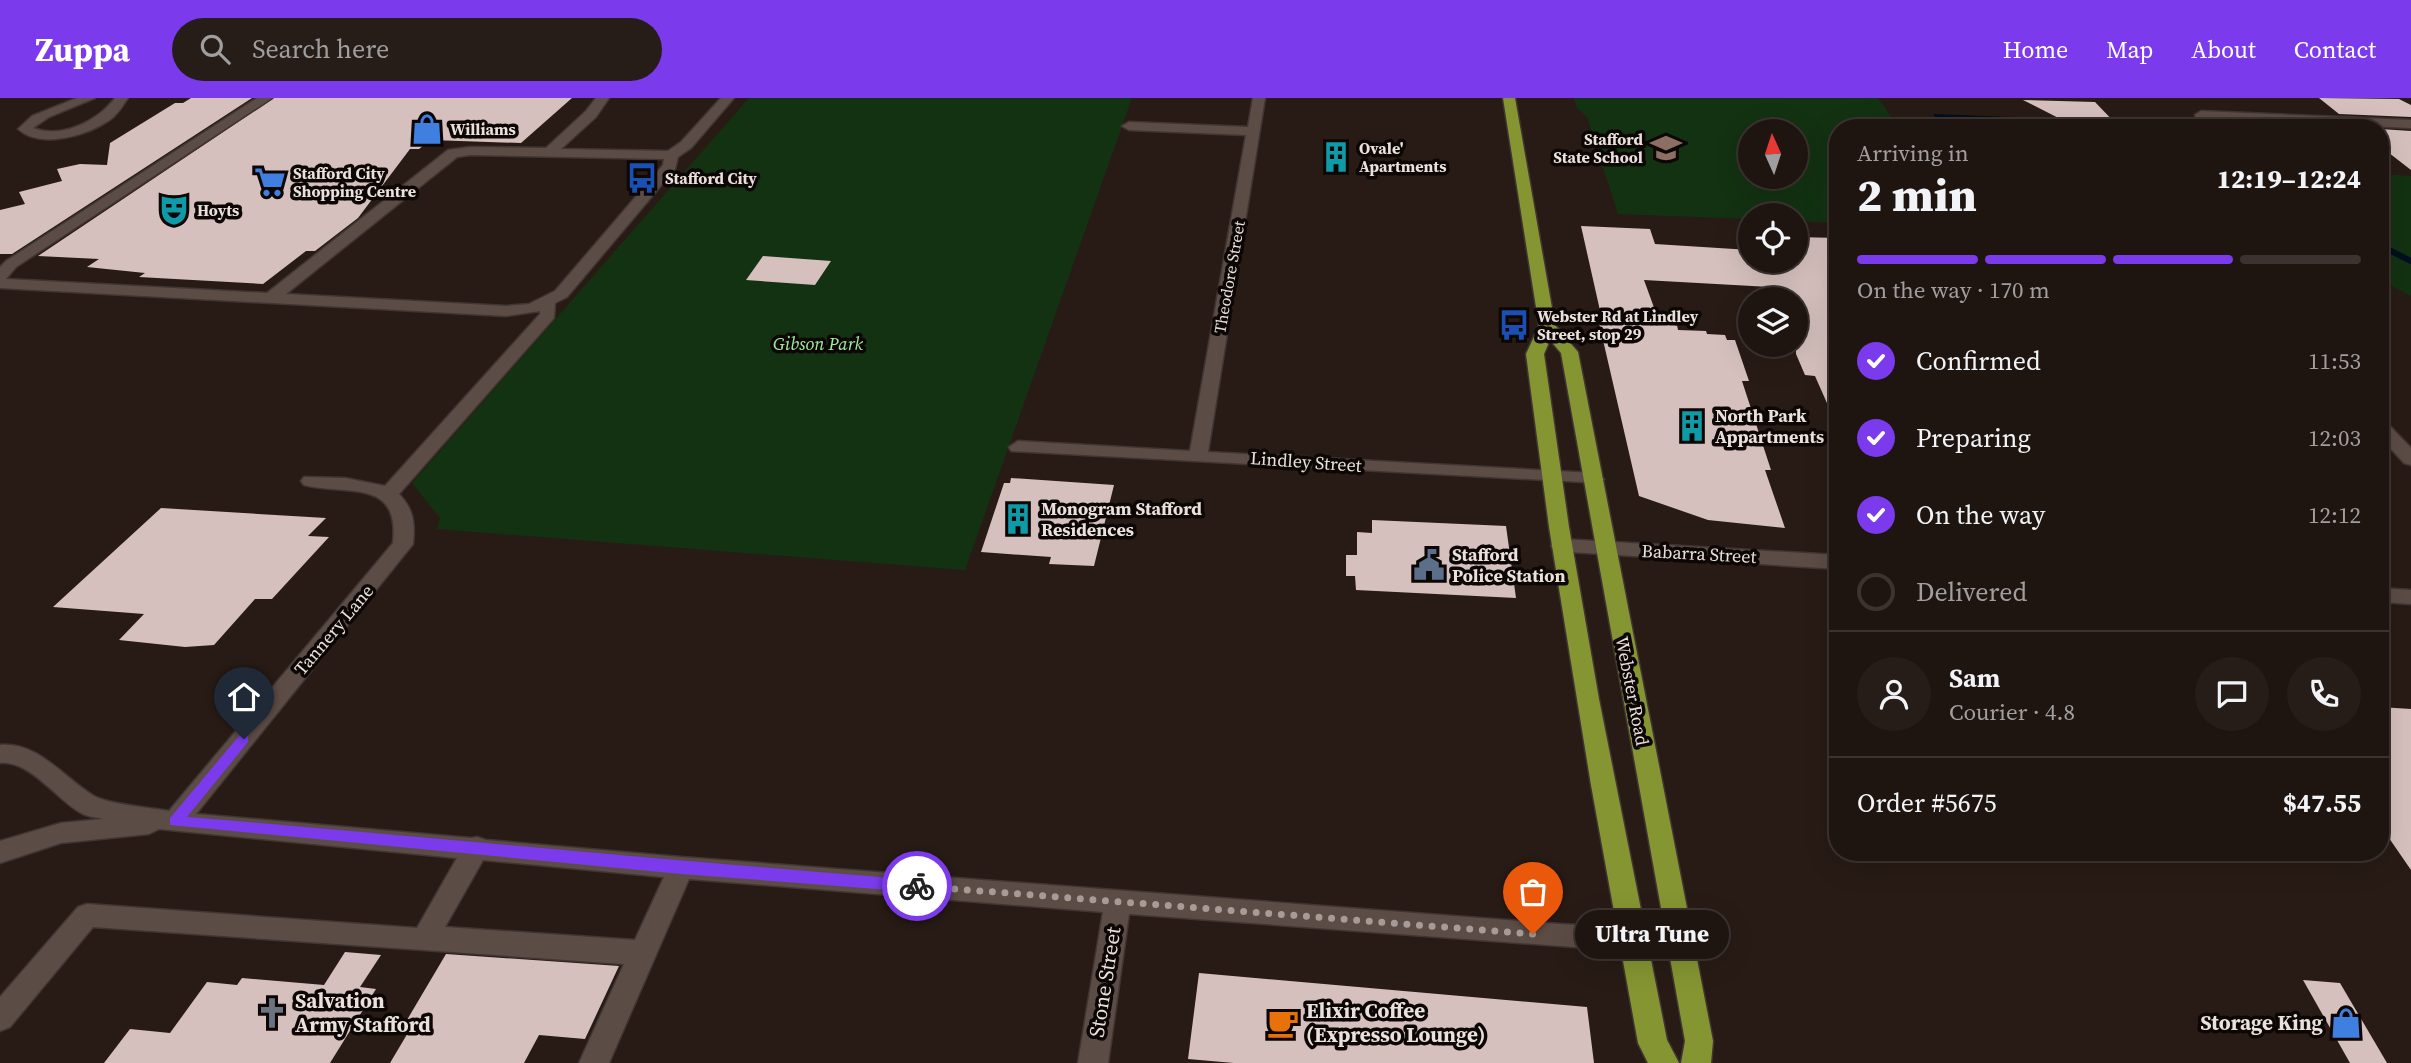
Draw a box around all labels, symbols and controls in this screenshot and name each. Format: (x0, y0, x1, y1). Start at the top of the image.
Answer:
search box (172, 18, 662, 81)
text: Zuppa (35, 27, 130, 72)
icon: search (196, 30, 234, 68)
text: Search here (252, 31, 389, 67)
text: Home (2003, 33, 2068, 66)
text: Map (2106, 33, 2153, 66)
text: About (2191, 33, 2256, 66)
text: Contact (2294, 33, 2376, 66)
shop icon: Williams (410, 112, 444, 146)
place label: Williams (450, 118, 516, 140)
north arrow (1738, 119, 1808, 189)
map controls (1738, 119, 1808, 357)
place label: Stafford State School (1553, 128, 1643, 168)
school or university icon: Stafford State School (1649, 131, 1683, 165)
place label: Ovale' Apartments (1359, 137, 1446, 177)
text: Arriving in (1857, 137, 1969, 169)
building icon: Ovale' Apartments (1319, 140, 1353, 174)
bus stop icon: Stafford City (625, 161, 659, 195)
text: 12:19–12:24 (2217, 161, 2361, 197)
place label: Stafford City Shopping Centre (293, 162, 416, 202)
text: 2 min (1857, 163, 1977, 226)
supermarket icon: Stafford City Shopping Centre (253, 165, 287, 199)
place label: Stafford City (665, 167, 757, 189)
theatre icon: Hoyts (157, 193, 191, 227)
place label: Hoyts (197, 199, 239, 221)
button: locate (1738, 203, 1808, 273)
street label: Theodore Street (1208, 218, 1250, 335)
text: On the way · 170 m (1857, 274, 2050, 306)
button: layers (1738, 287, 1808, 357)
place label: Webster Rd at Lindley Street, stop 29 (1537, 305, 1699, 345)
bus stop icon: Webster Rd at Lindley Street, stop 29 (1497, 308, 1531, 342)
park label: Gibson Park (773, 331, 864, 356)
icon: check (1857, 342, 1895, 380)
text: Confirmed (1916, 343, 2041, 379)
text: 11:53 (2308, 345, 2361, 377)
place label: North Park Appartments (1715, 403, 1824, 449)
building icon: North Park Appartments (1675, 409, 1709, 443)
icon: check (1857, 419, 1895, 457)
text: Preparing (1916, 420, 2031, 456)
text: 12:03 (2308, 422, 2361, 454)
street label: Lindley Street (1250, 445, 1363, 478)
place label: Monogram Stafford Residences (1041, 496, 1202, 542)
icon: check (1857, 496, 1895, 534)
text: On the way (1916, 497, 2045, 533)
text: 12:12 (2308, 499, 2361, 531)
building icon: Monogram Stafford Residences (1001, 502, 1035, 536)
street label: Babarra Street (1641, 538, 1757, 569)
place label: Stafford Police Station (1452, 542, 1566, 588)
public building icon: Stafford Police Station (1412, 548, 1446, 582)
text: Delivered (1916, 574, 2027, 610)
street label: Tannery Lane (288, 579, 379, 680)
street label: Webster Road (1610, 634, 1655, 748)
button: person (1857, 657, 1931, 731)
button: chat (2195, 657, 2269, 731)
button: phone (2287, 657, 2361, 731)
text: Sam (1949, 660, 2000, 696)
pin (214, 667, 274, 739)
icon: home (225, 678, 263, 716)
text: Courier · 4.8 (1949, 696, 2075, 728)
text: Order #5675 (1857, 785, 1997, 821)
text: $47.55 (2283, 785, 2361, 821)
courier (882, 851, 952, 921)
pin (1503, 862, 1563, 934)
icon: bike (898, 867, 936, 905)
icon: bag (1514, 873, 1552, 911)
callout: Ultra Tune (1575, 910, 1729, 958)
text: Ultra Tune (1595, 918, 1709, 950)
street label: Stone Street (1081, 924, 1128, 1039)
place label: Salvation Army Stafford (295, 986, 431, 1039)
church icon: Salvation Army Stafford (255, 996, 289, 1030)
place label: Elixir Coffee (Expresso Lounge) (1306, 996, 1485, 1049)
cafe icon: Elixir Coffee (Expresso Lounge) (1266, 1006, 1300, 1040)
shop icon: Storage King (2329, 1006, 2363, 1040)
place label: Storage King (2200, 1008, 2324, 1037)

